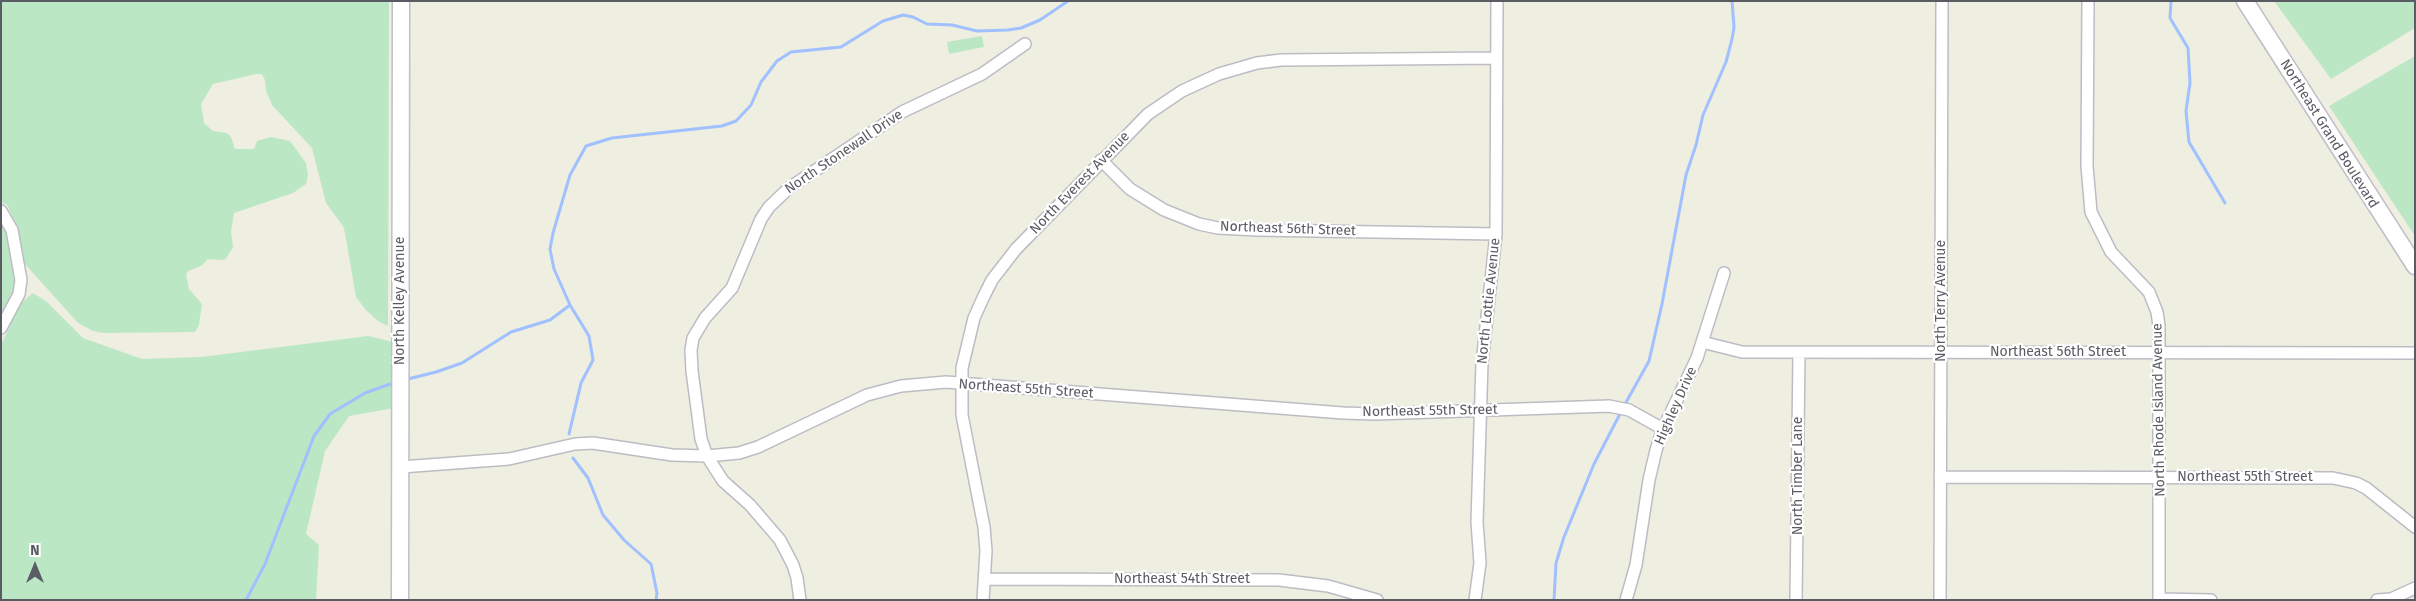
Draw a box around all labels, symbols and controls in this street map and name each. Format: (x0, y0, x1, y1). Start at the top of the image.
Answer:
street label: Northeast Grand Boulevard (2276, 56, 2382, 212)
street label: North Stonewall Drive (782, 106, 906, 198)
street label: North Everest Avenue (1027, 128, 1133, 238)
street label: Northeast 56th Street (1220, 218, 1356, 240)
street label: North Kelley Avenue (392, 237, 408, 365)
street label: North Lottie Avenue (1474, 237, 1504, 365)
street label: North Terry Avenue (1933, 240, 1949, 362)
street label: North Rhode Island Avenue (2149, 323, 2169, 497)
street label: Northeast 56th Street (1990, 344, 2126, 360)
street label: Highley Drive (1651, 364, 1701, 448)
street label: Northeast 55th Street (958, 376, 1094, 402)
street label: Northeast 55th Street (1362, 401, 1498, 421)
street label: North Timber Lane (1790, 417, 1806, 535)
street label: Northeast 55th Street (2177, 469, 2313, 485)
north arrow (10, 541, 60, 591)
text: N (30, 542, 40, 559)
street label: Northeast 54th Street (1114, 571, 1250, 587)

